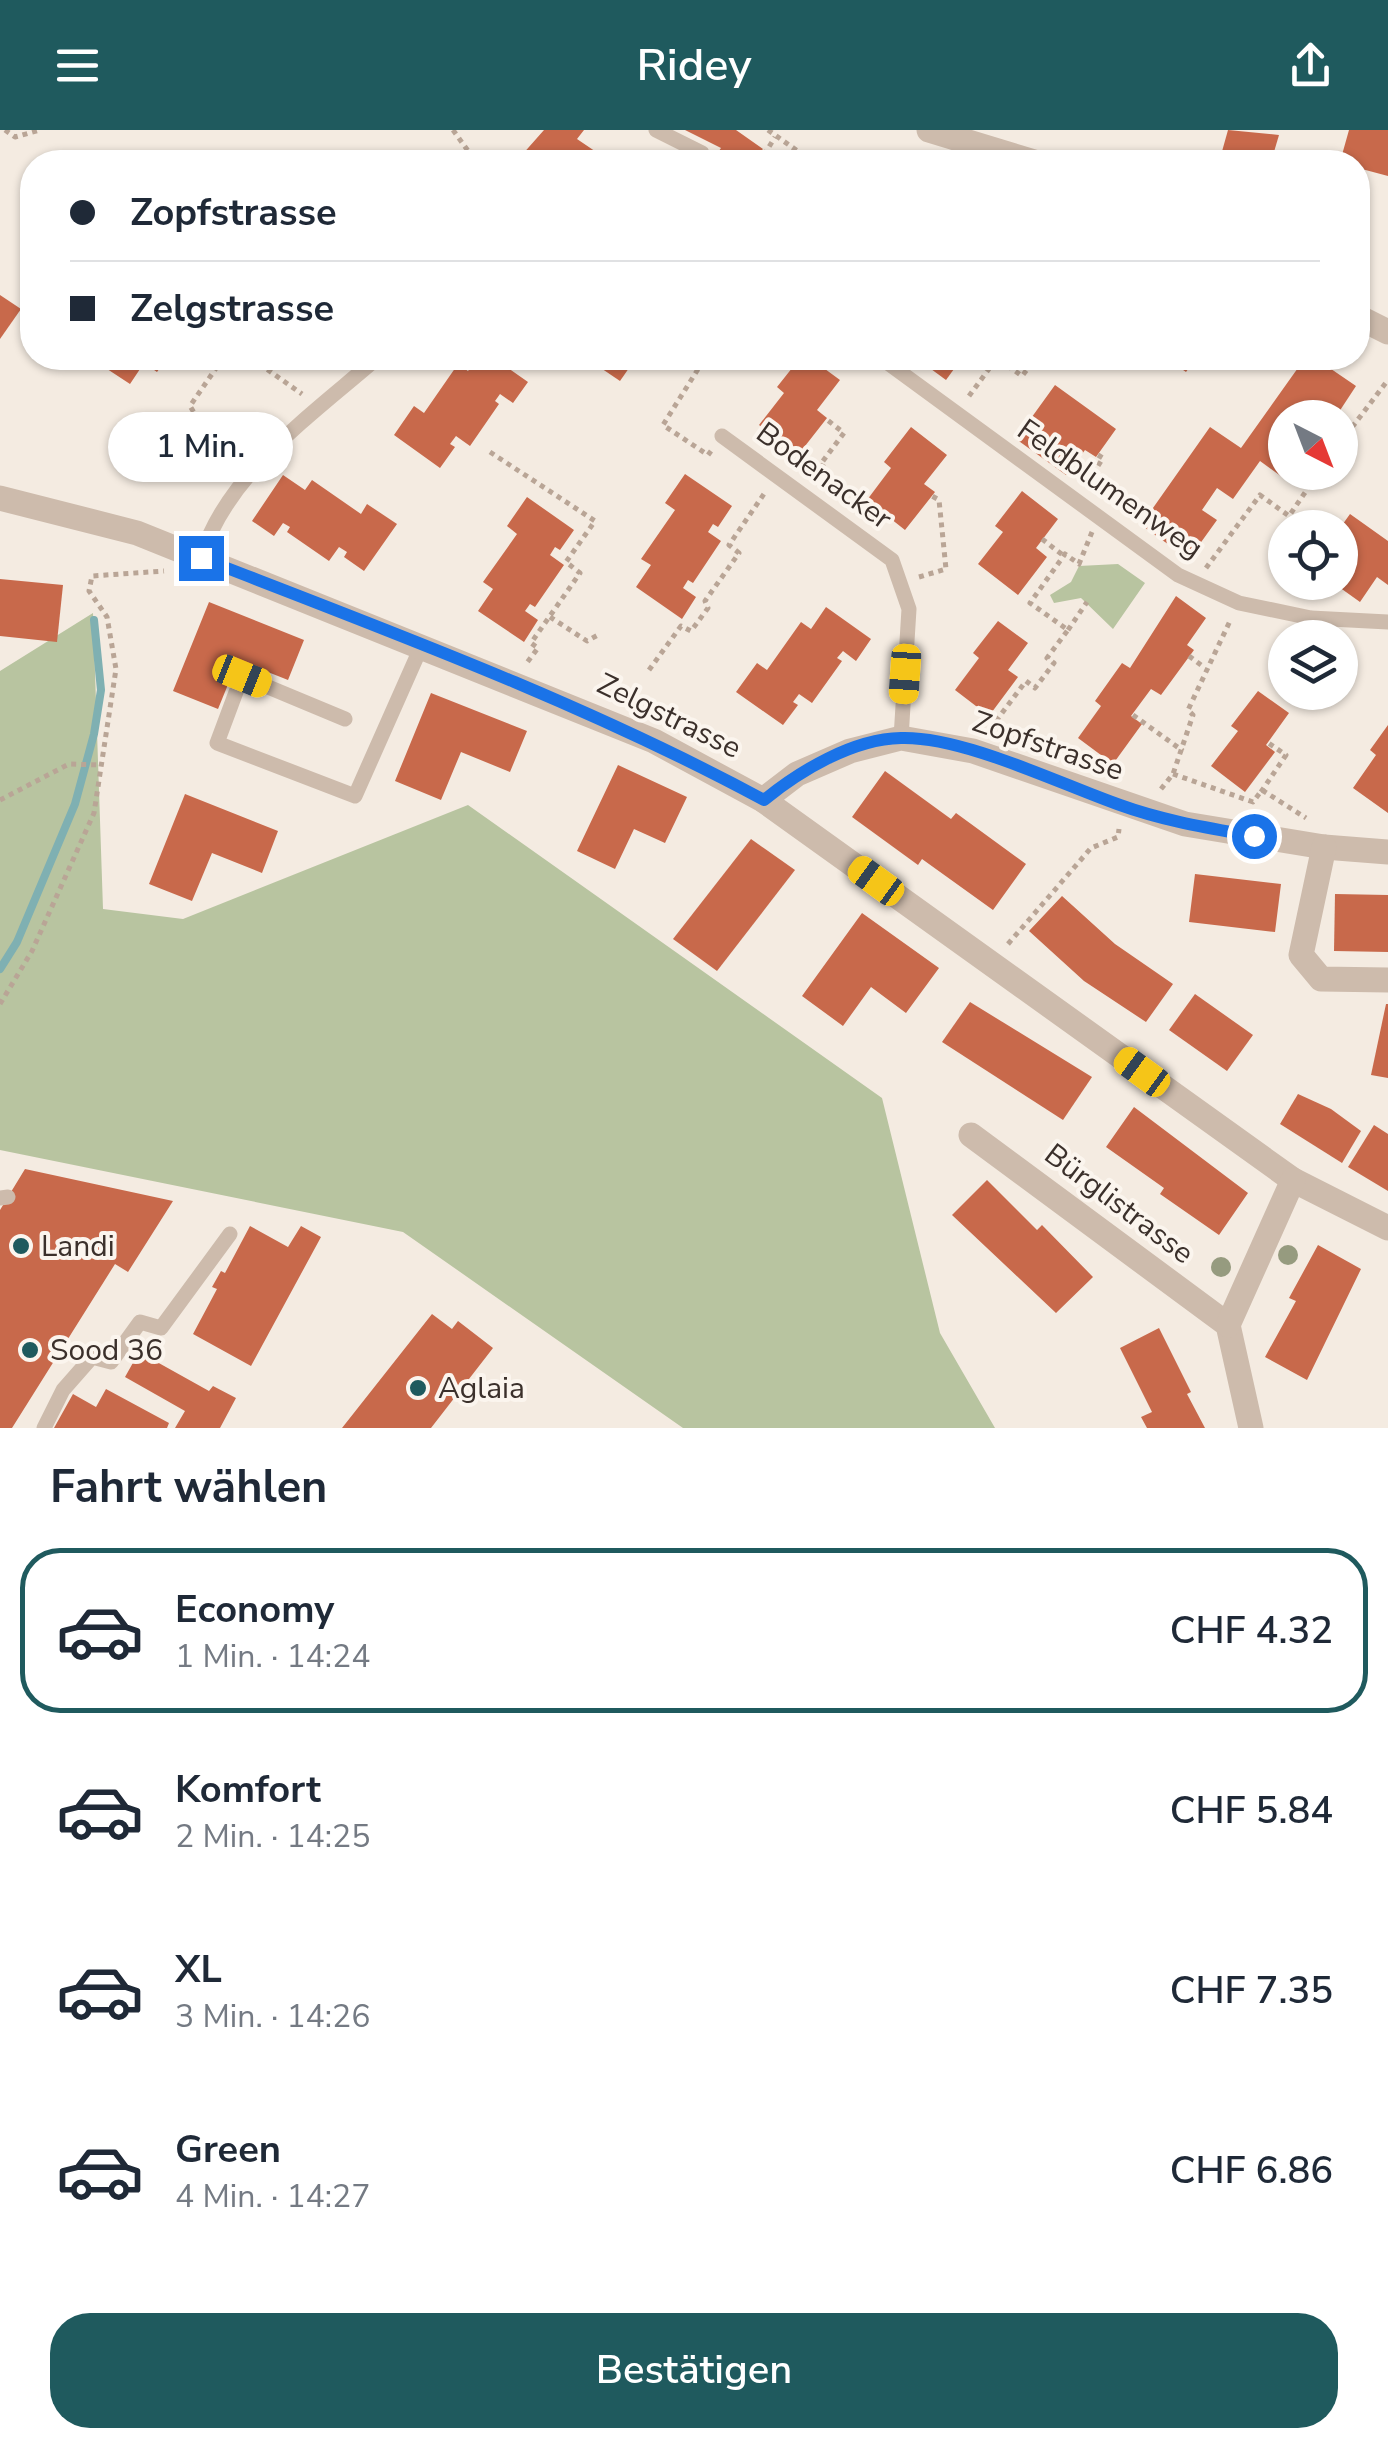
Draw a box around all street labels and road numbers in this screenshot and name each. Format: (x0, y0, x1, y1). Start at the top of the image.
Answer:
street label: Feldblumenweg (1009, 410, 1211, 568)
street label: Bodenacker (748, 413, 900, 539)
street label: Zelgstrasse (590, 663, 748, 769)
street label: Zopfstrasse (967, 701, 1129, 791)
street label: Bürglistrasse (1036, 1134, 1202, 1274)

